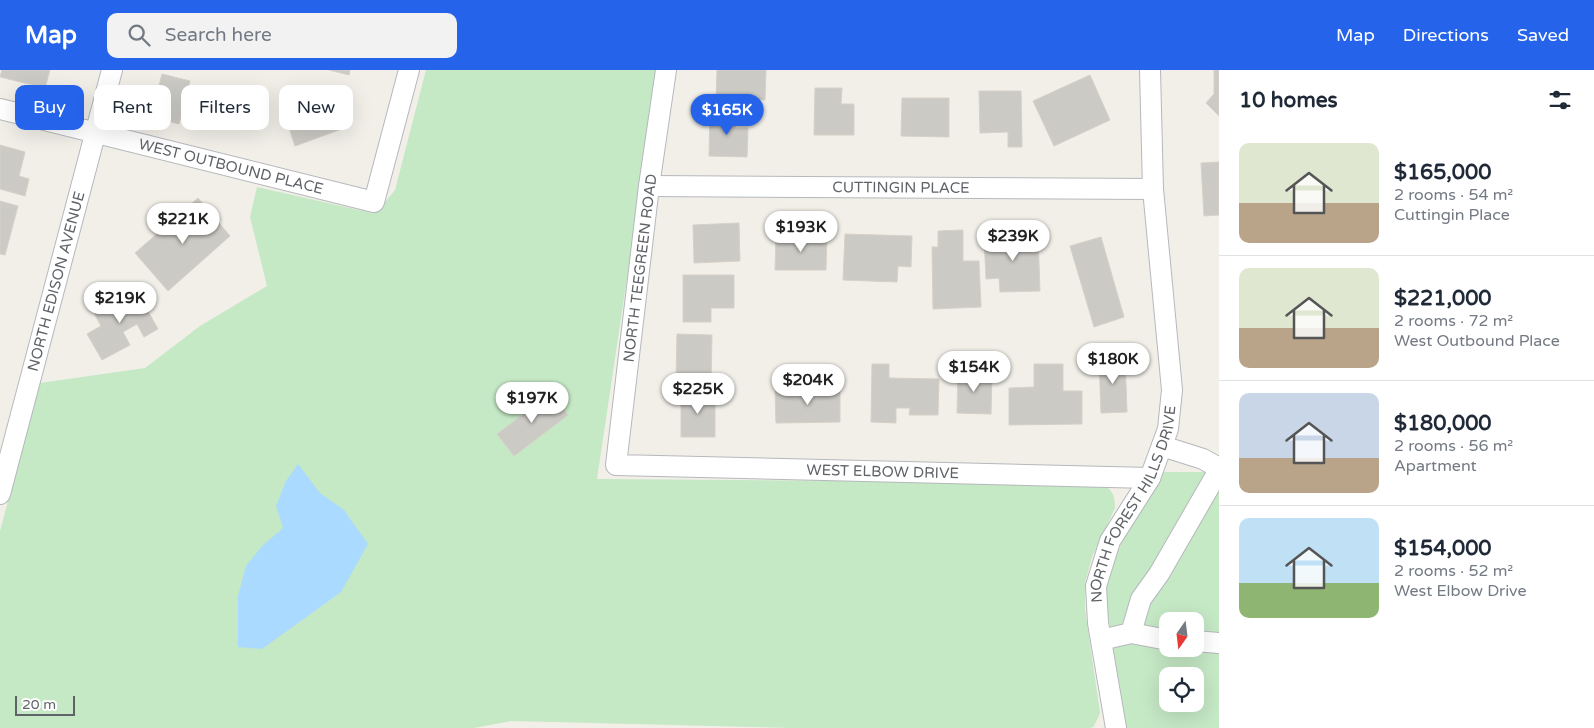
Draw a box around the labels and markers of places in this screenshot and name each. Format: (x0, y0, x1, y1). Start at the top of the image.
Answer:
pin: $165K (692, 93, 762, 136)
pin: $221K (148, 202, 218, 245)
pin: $193K (766, 210, 836, 253)
pin: $239K (978, 220, 1048, 262)
pin: $219K (85, 282, 155, 324)
pin: $180K (1078, 342, 1148, 385)
pin: $154K (939, 350, 1009, 393)
pin: $204K (773, 364, 843, 406)
pin: $225K (663, 372, 733, 415)
pin: $197K (497, 382, 567, 424)

